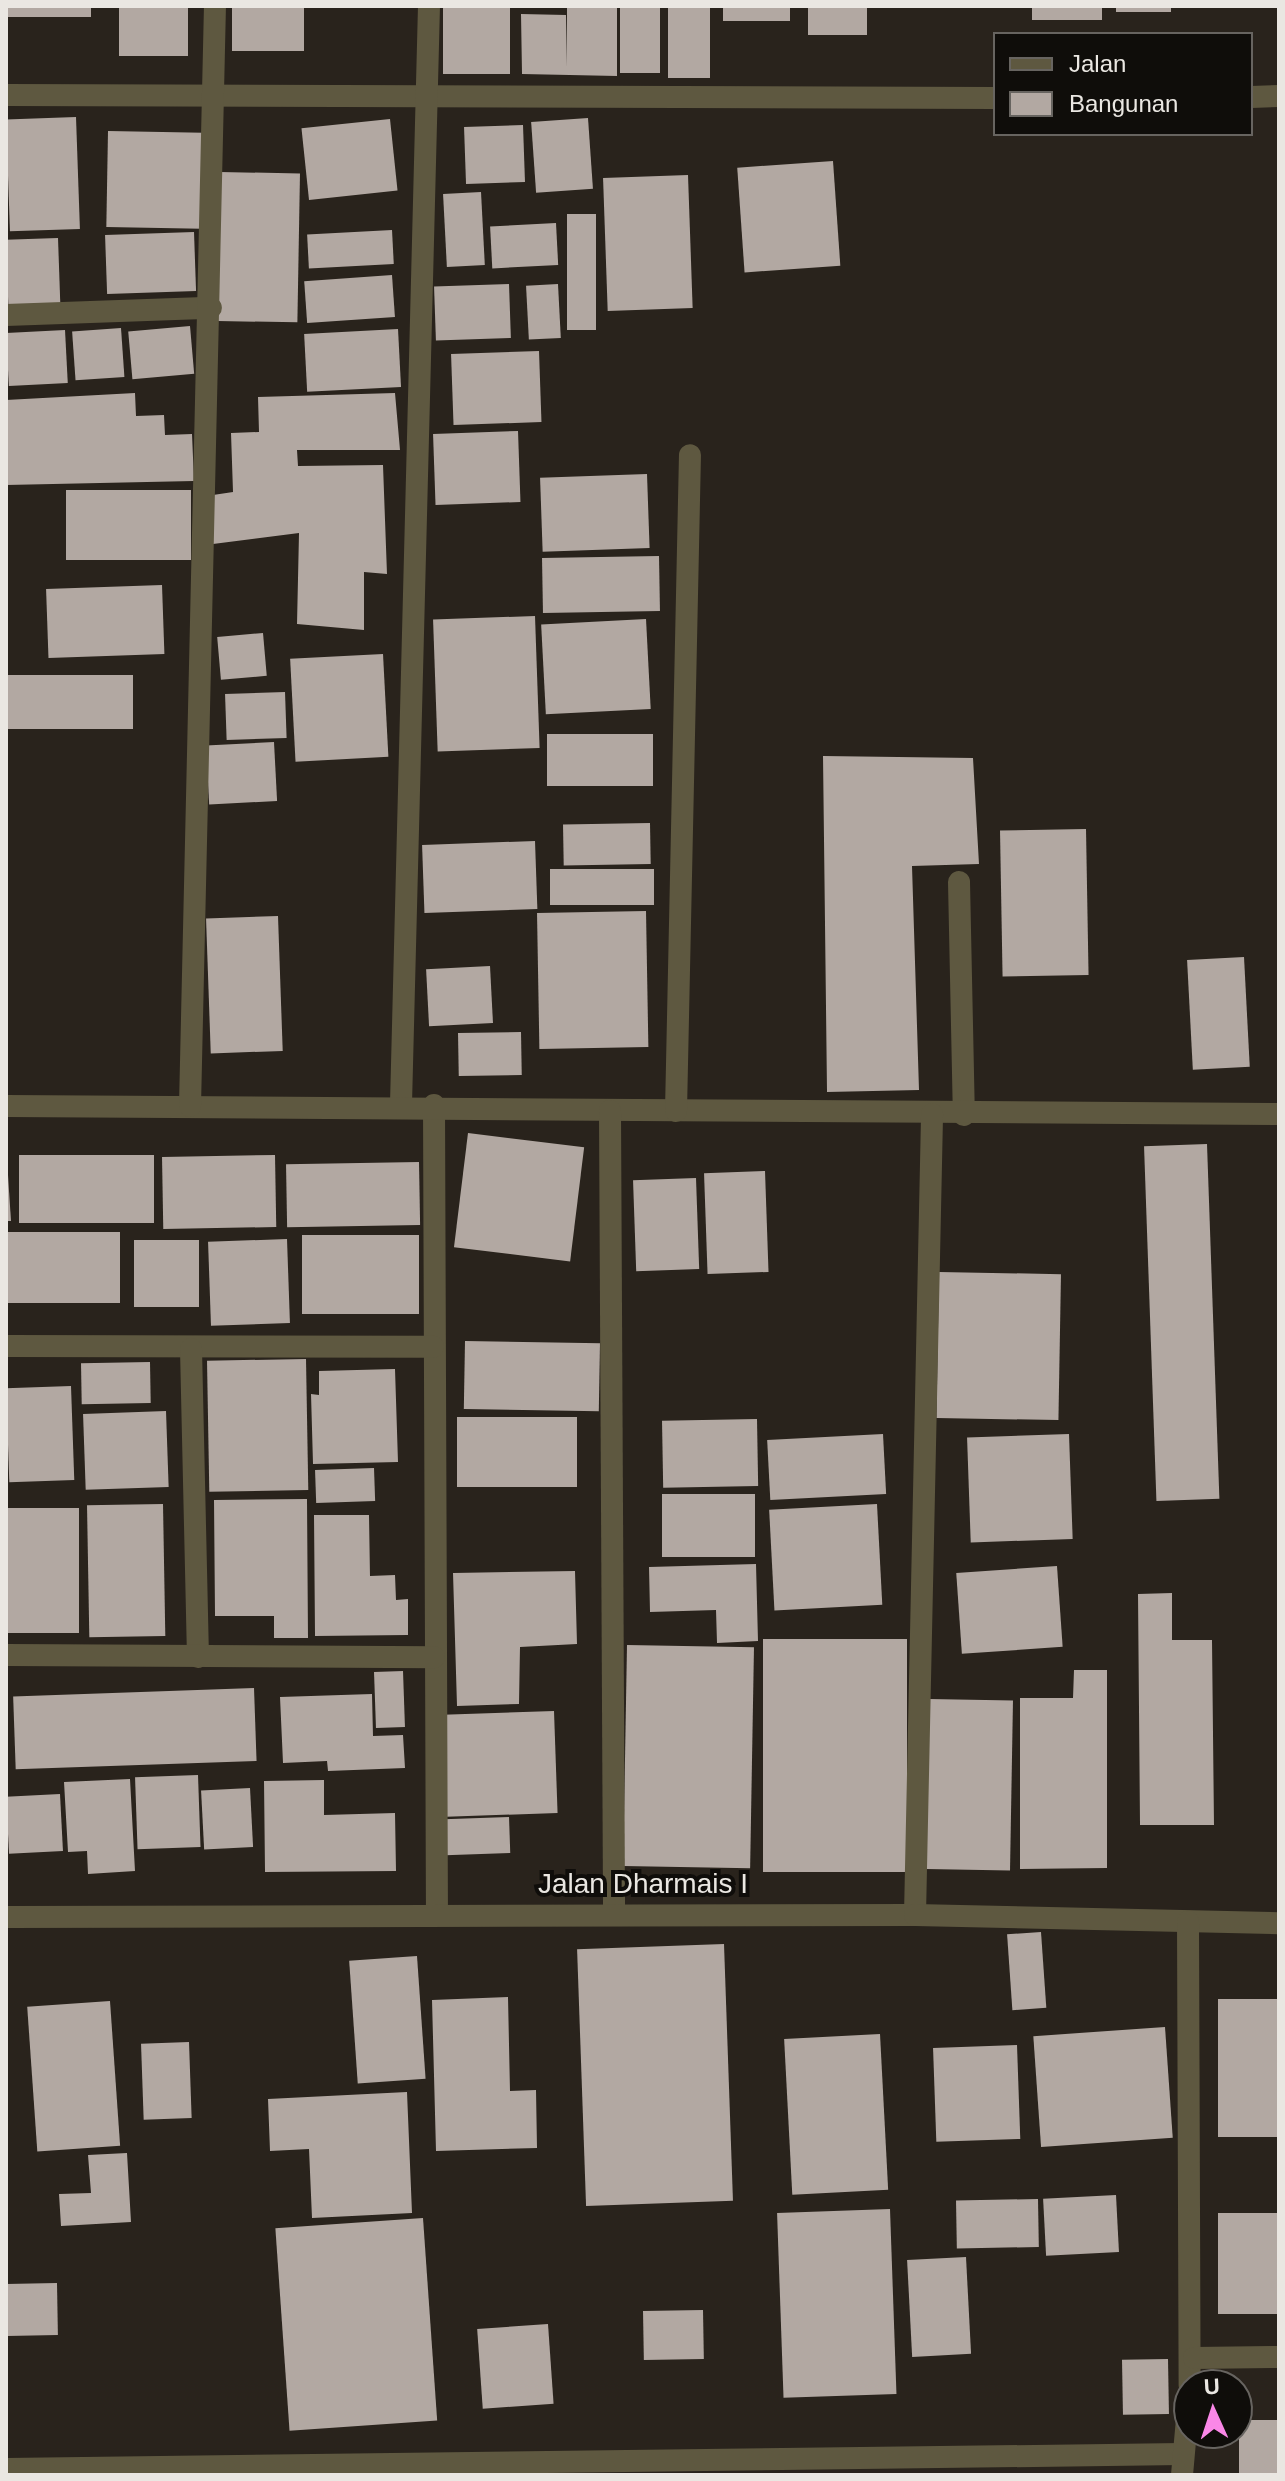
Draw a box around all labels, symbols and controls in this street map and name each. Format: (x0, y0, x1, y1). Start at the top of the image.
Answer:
legend (993, 32, 1253, 136)
text: Jalan (1069, 50, 1126, 77)
text: Bangunan (1069, 90, 1178, 117)
street label: Jalan Dharmais I (538, 1867, 748, 1901)
north arrow (1173, 2369, 1253, 2449)
text: U (1203, 2374, 1220, 2399)

